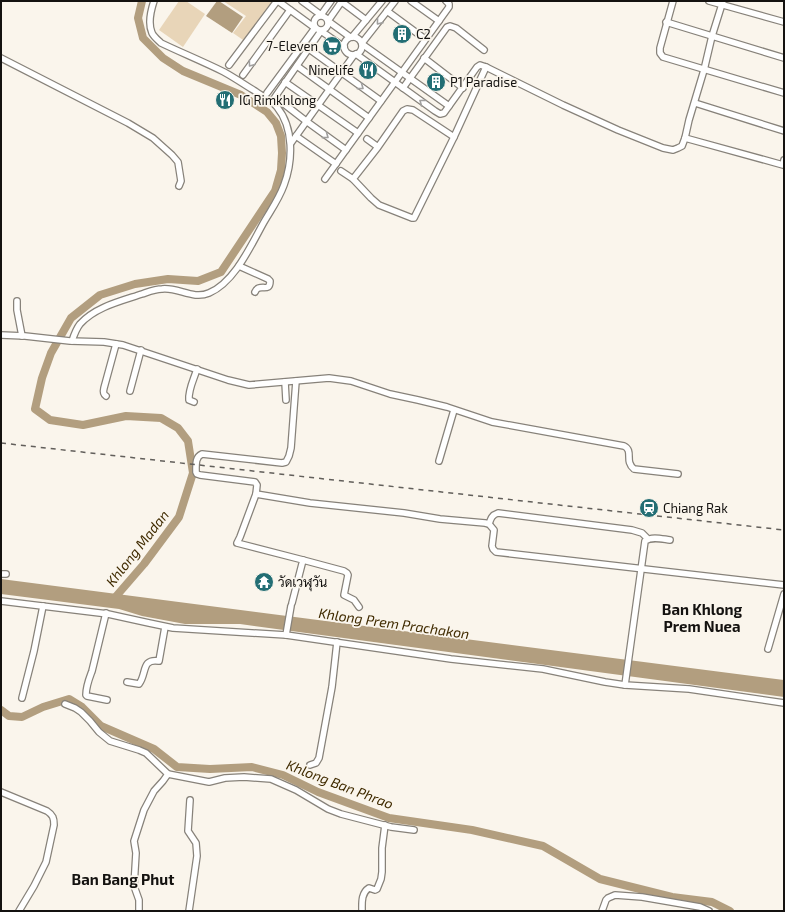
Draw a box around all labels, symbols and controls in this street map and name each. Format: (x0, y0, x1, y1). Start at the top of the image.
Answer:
one-way arrow (376, 17, 383, 24)
building icon: C2 (391, 23, 413, 45)
place label: C2 (416, 26, 431, 42)
supermarket icon: 7-Eleven (321, 35, 343, 57)
place label: 7-Eleven (266, 38, 318, 54)
restaurant icon: Ninelife (357, 59, 379, 81)
one-way arrow (249, 60, 256, 67)
place label: Ninelife (308, 62, 354, 78)
building icon: P1 Paradise (425, 71, 447, 93)
place label: P1 Paradise (450, 74, 517, 90)
one-way arrow (357, 82, 364, 89)
restaurant icon: IG Rimkhlong (214, 89, 236, 111)
place label: IG Rimkhlong (239, 92, 316, 108)
one-way arrow (420, 100, 427, 107)
one-way arrow (322, 131, 329, 138)
station icon: Chiang Rak (638, 497, 660, 519)
place label: Chiang Rak (663, 500, 728, 516)
water label: Khlong Madan (102, 506, 172, 590)
temple icon: วัดเวฬุวัน (253, 571, 275, 593)
place label: วัดเวฬุวัน (278, 574, 327, 592)
district label: Ban Khlong Prem Nuea (662, 600, 742, 635)
water label: Khlong Prem Prachakon (318, 604, 470, 642)
water label: Khlong Ban Phrao (284, 756, 396, 812)
district label: Ban Bang Phut (72, 870, 174, 888)

